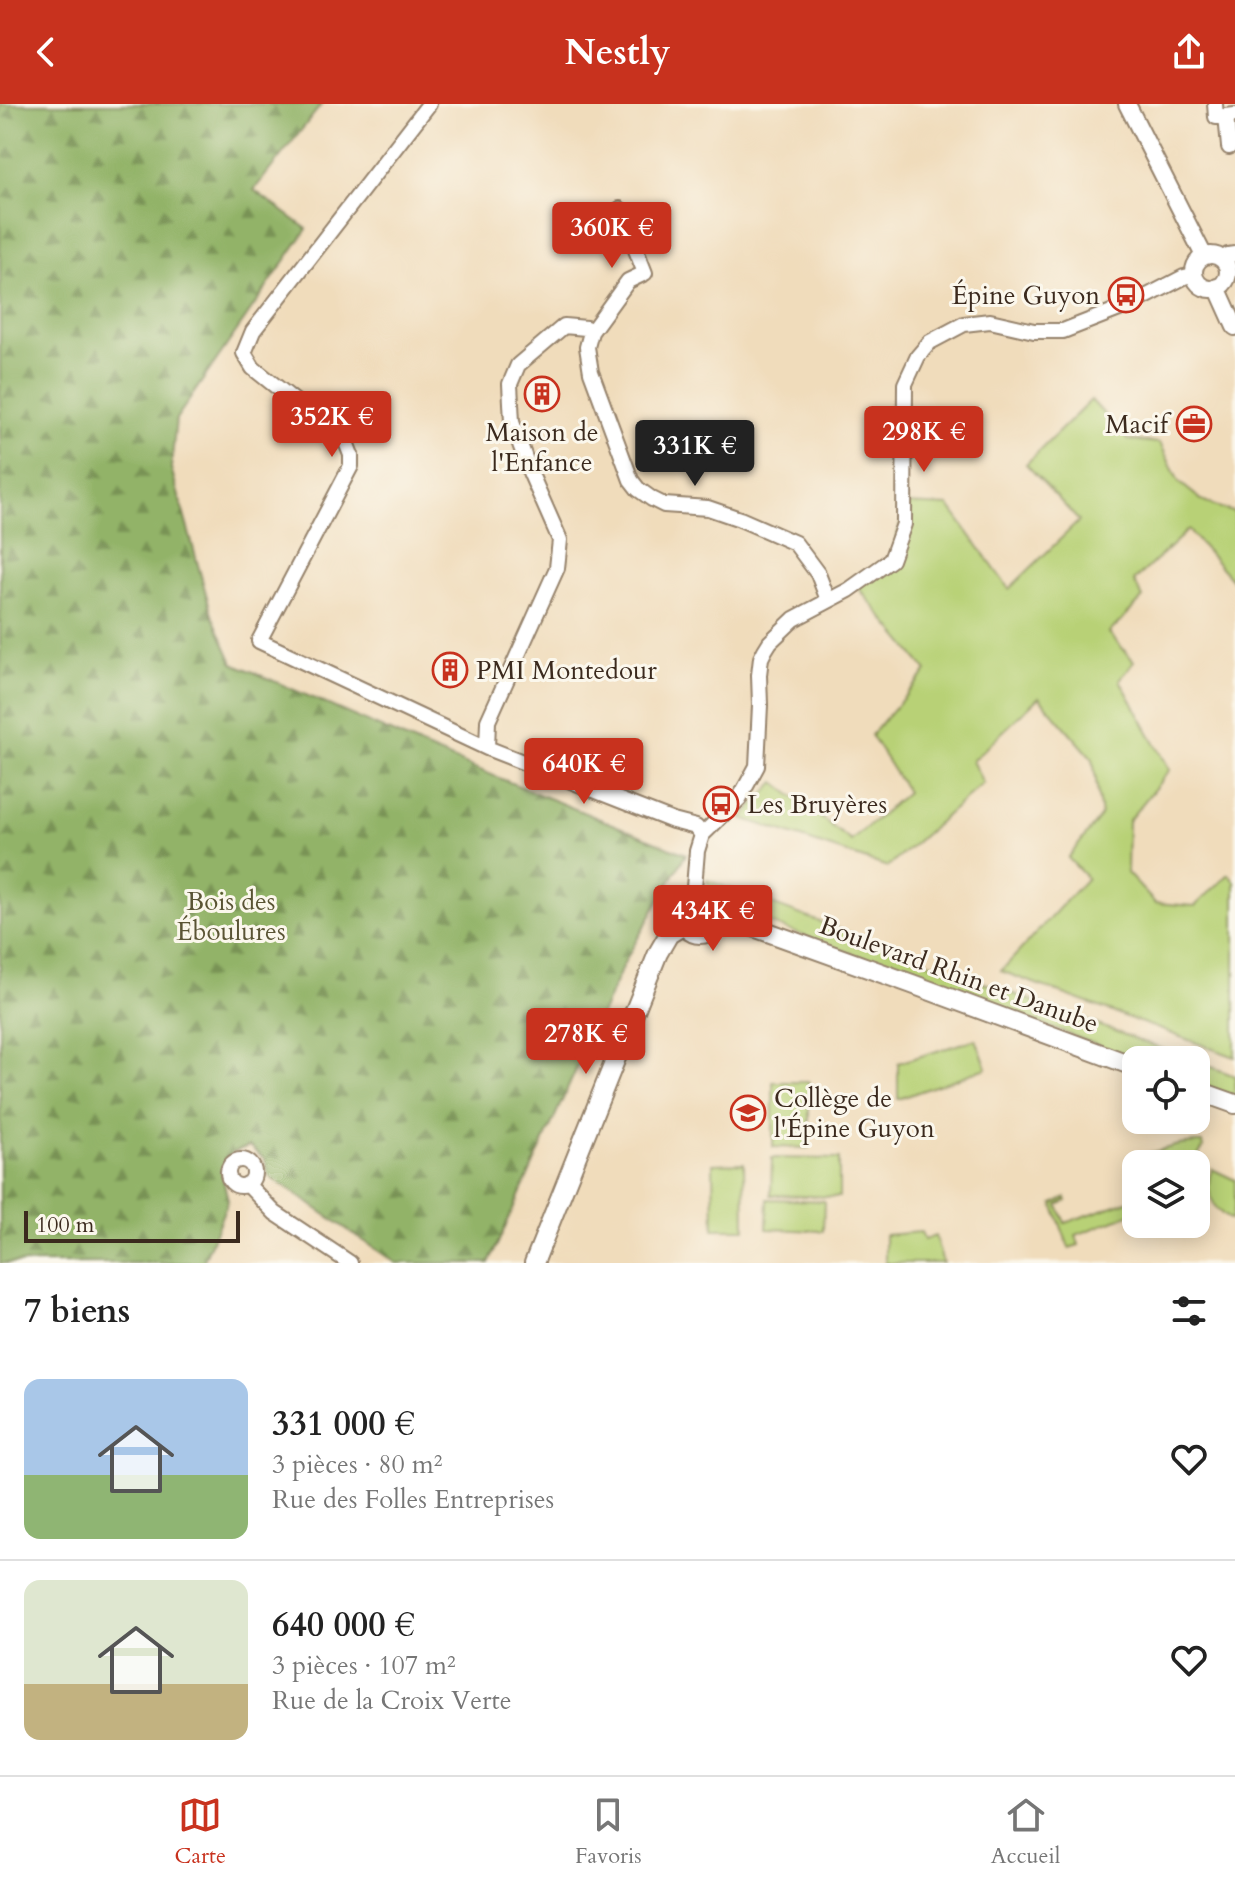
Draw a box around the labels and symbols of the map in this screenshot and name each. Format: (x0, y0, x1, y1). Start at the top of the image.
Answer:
pin: 360K € (547, 202, 677, 270)
bus stop icon: Épine Guyon (1107, 276, 1145, 314)
place label: Épine Guyon (952, 278, 1100, 313)
building icon: Maison de l'Enfance (523, 375, 561, 413)
pin: 352K € (267, 391, 397, 459)
office icon: Macif (1175, 405, 1213, 443)
pin: 298K € (859, 406, 989, 474)
place label: Macif (1105, 407, 1172, 442)
place label: Maison de l'Enfance (485, 415, 599, 480)
pin: 331K € (630, 420, 760, 488)
building icon: PMI Montedour (431, 651, 469, 689)
place label: PMI Montedour (476, 653, 657, 688)
pin: 640K € (519, 738, 649, 806)
bus stop icon: Les Bruyères (702, 785, 740, 823)
place label: Les Bruyères (747, 787, 887, 822)
park label: Bois des Éboulures (176, 884, 286, 949)
pin: 434K € (648, 885, 778, 953)
street label: Boulevard Rhin et Danube (814, 908, 1103, 1041)
pin: 278K € (521, 1008, 651, 1076)
place label: Collège de l'Épine Guyon (774, 1081, 935, 1146)
school or university icon: Collège de l'Épine Guyon (729, 1094, 767, 1132)
scale bar (24, 1207, 240, 1243)

